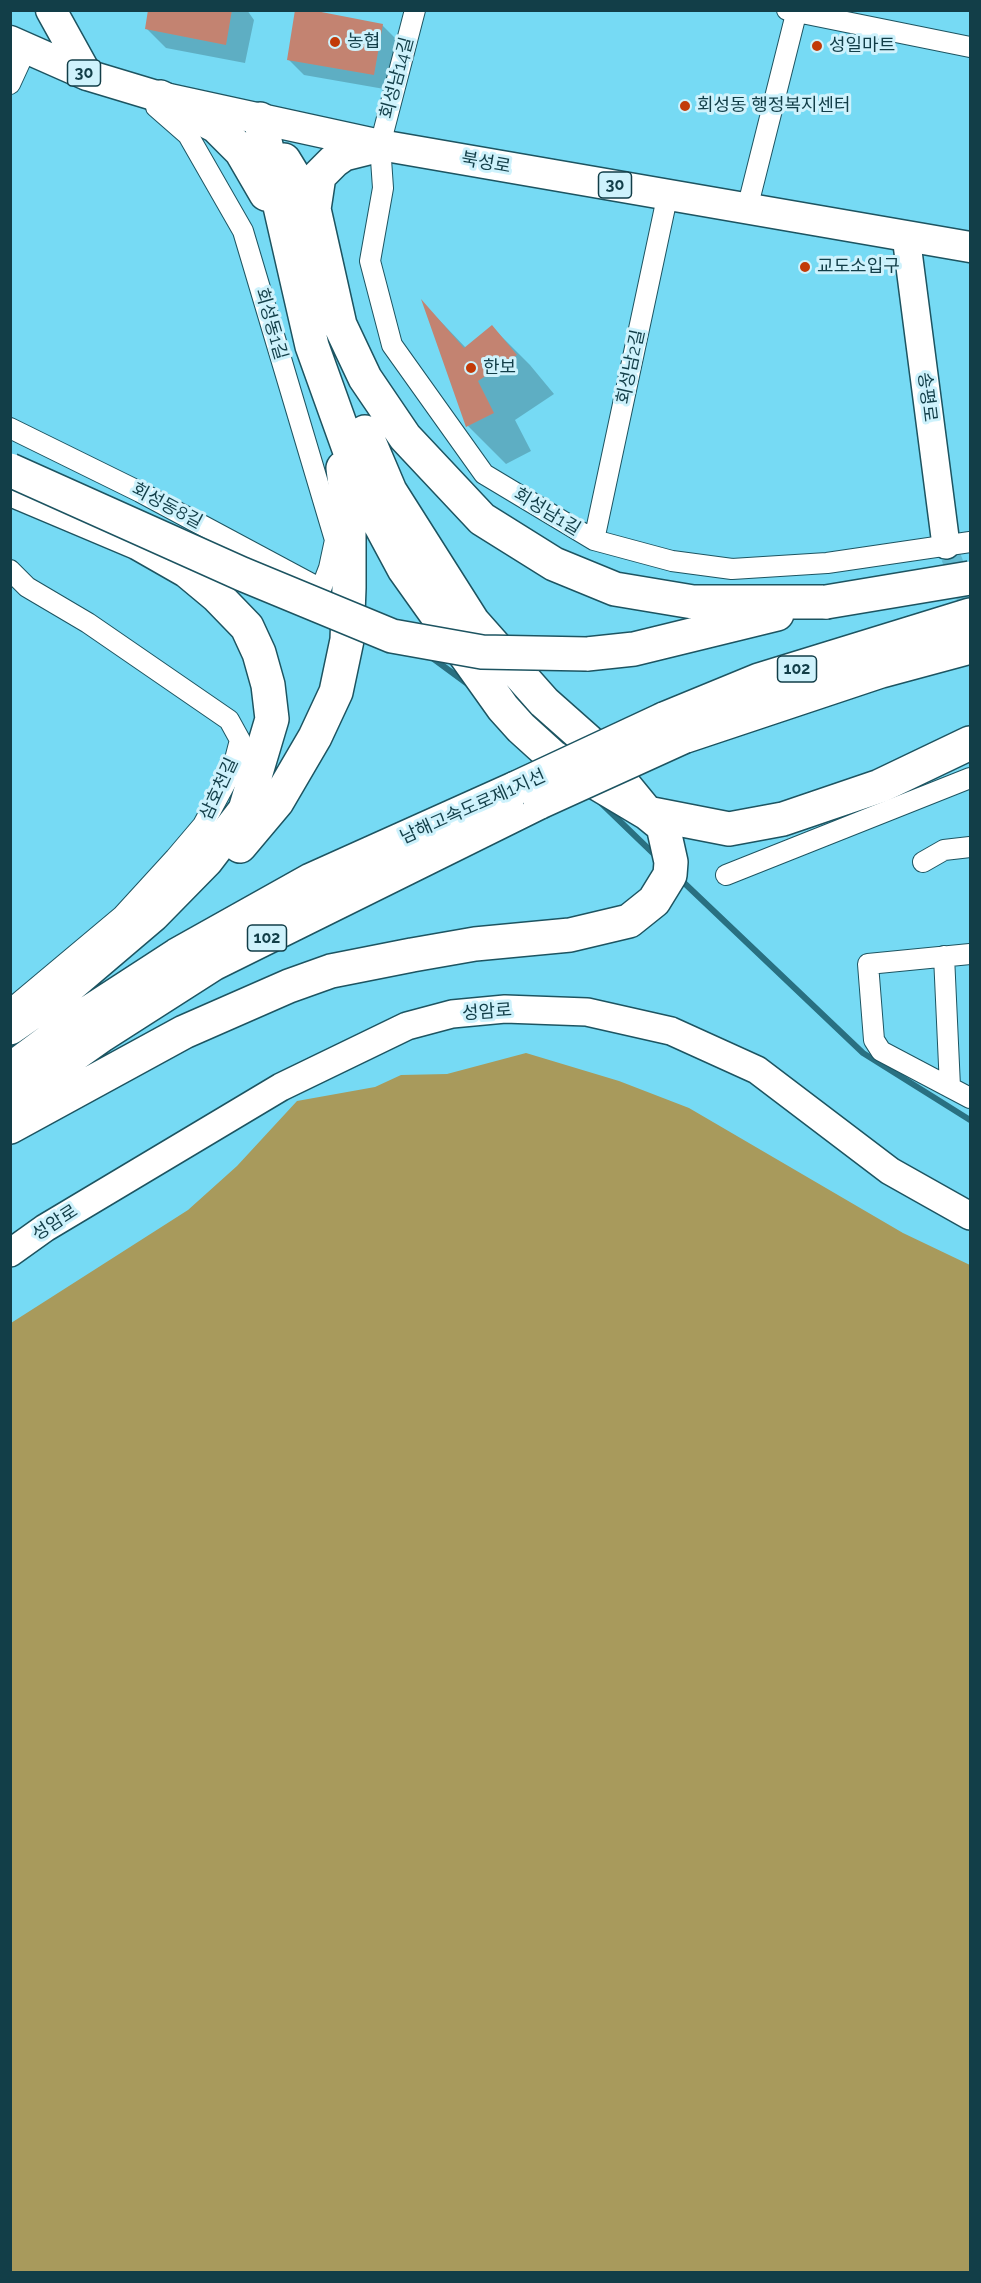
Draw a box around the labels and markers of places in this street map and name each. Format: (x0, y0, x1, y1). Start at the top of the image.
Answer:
place label: 농협 (347, 31, 380, 53)
marker: 농협 (328, 35, 342, 49)
place label: 성일마트 (829, 35, 895, 57)
marker: 성일마트 (810, 39, 824, 53)
place label: 회성동 행정복지센터 (697, 95, 851, 117)
marker: 회성동 행정복지센터 (678, 99, 692, 113)
place label: 교도소입구 (817, 256, 900, 278)
marker: 교도소입구 (798, 260, 812, 274)
place label: 한보 (483, 357, 516, 379)
marker: 한보 (464, 361, 478, 375)

